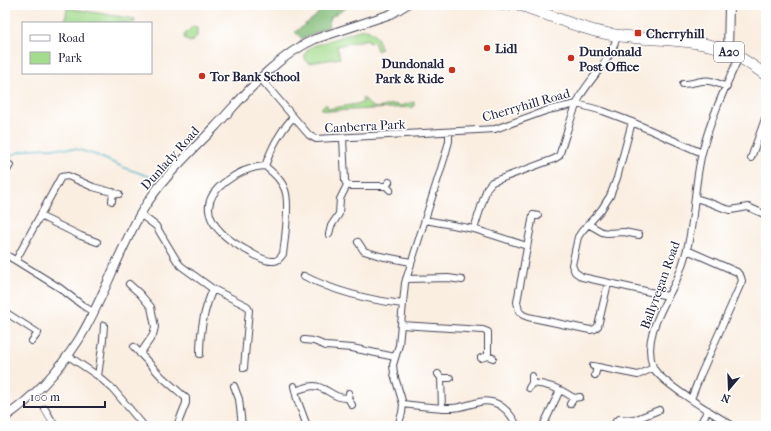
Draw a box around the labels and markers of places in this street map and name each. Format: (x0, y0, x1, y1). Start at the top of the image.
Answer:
place label: Cherryhill (646, 26, 705, 42)
marker: Cherryhill (633, 28, 643, 38)
place label: Lidl (495, 41, 518, 56)
marker: Lidl (482, 43, 492, 53)
place label: Dundonald Post Office (579, 44, 642, 74)
marker: Dundonald Post Office (566, 53, 576, 63)
place label: Dundonald Park & Ride (375, 56, 445, 86)
marker: Dundonald Park & Ride (447, 65, 457, 75)
place label: Tor Bank School (209, 69, 301, 84)
marker: Tor Bank School (197, 71, 207, 81)

